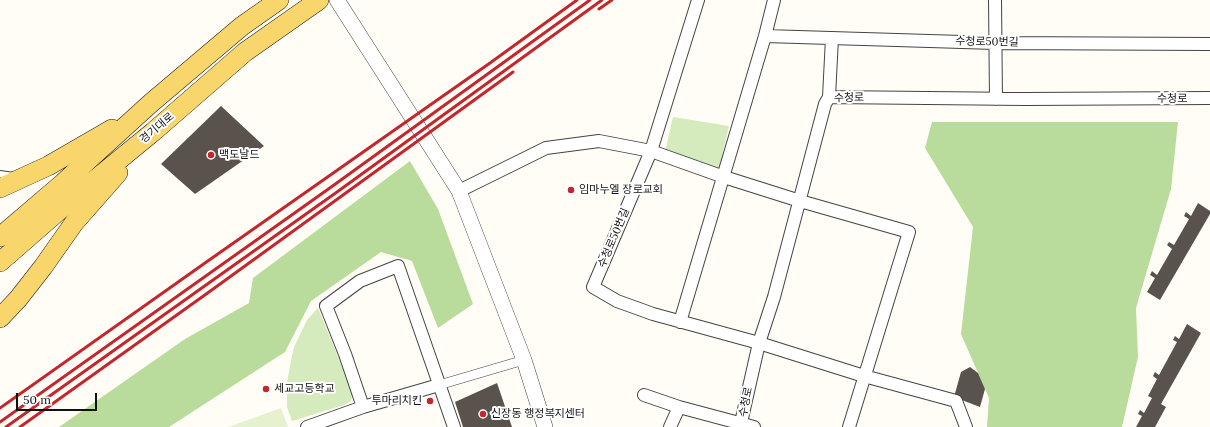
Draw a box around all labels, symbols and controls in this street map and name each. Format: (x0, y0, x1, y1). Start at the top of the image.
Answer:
street label: 수청로50번길 (955, 35, 1019, 49)
street label: 수청로 (834, 91, 864, 105)
street label: 수청로 (1157, 92, 1187, 106)
street label: 경기대로 (137, 110, 177, 146)
place label: 맥도날드 (219, 148, 259, 162)
marker: 맥도날드 (206, 150, 216, 160)
place label: 임마누엘 장로교회 (579, 183, 663, 197)
marker: 임마누엘 장로교회 (566, 185, 576, 195)
street label: 수청로50번길 (596, 206, 632, 270)
place label: 세교고등학교 (274, 382, 335, 396)
marker: 세교고등학교 (261, 384, 271, 394)
scale bar (18, 385, 99, 411)
street label: 수청로 (736, 386, 756, 418)
text: 50 m (23, 392, 51, 407)
place label: 투마리치킨 (371, 394, 422, 408)
marker: 투마리치킨 (425, 396, 435, 406)
place label: 신장동 행정복지센터 (491, 407, 585, 421)
marker: 신장동 행정복지센터 (478, 409, 488, 419)

